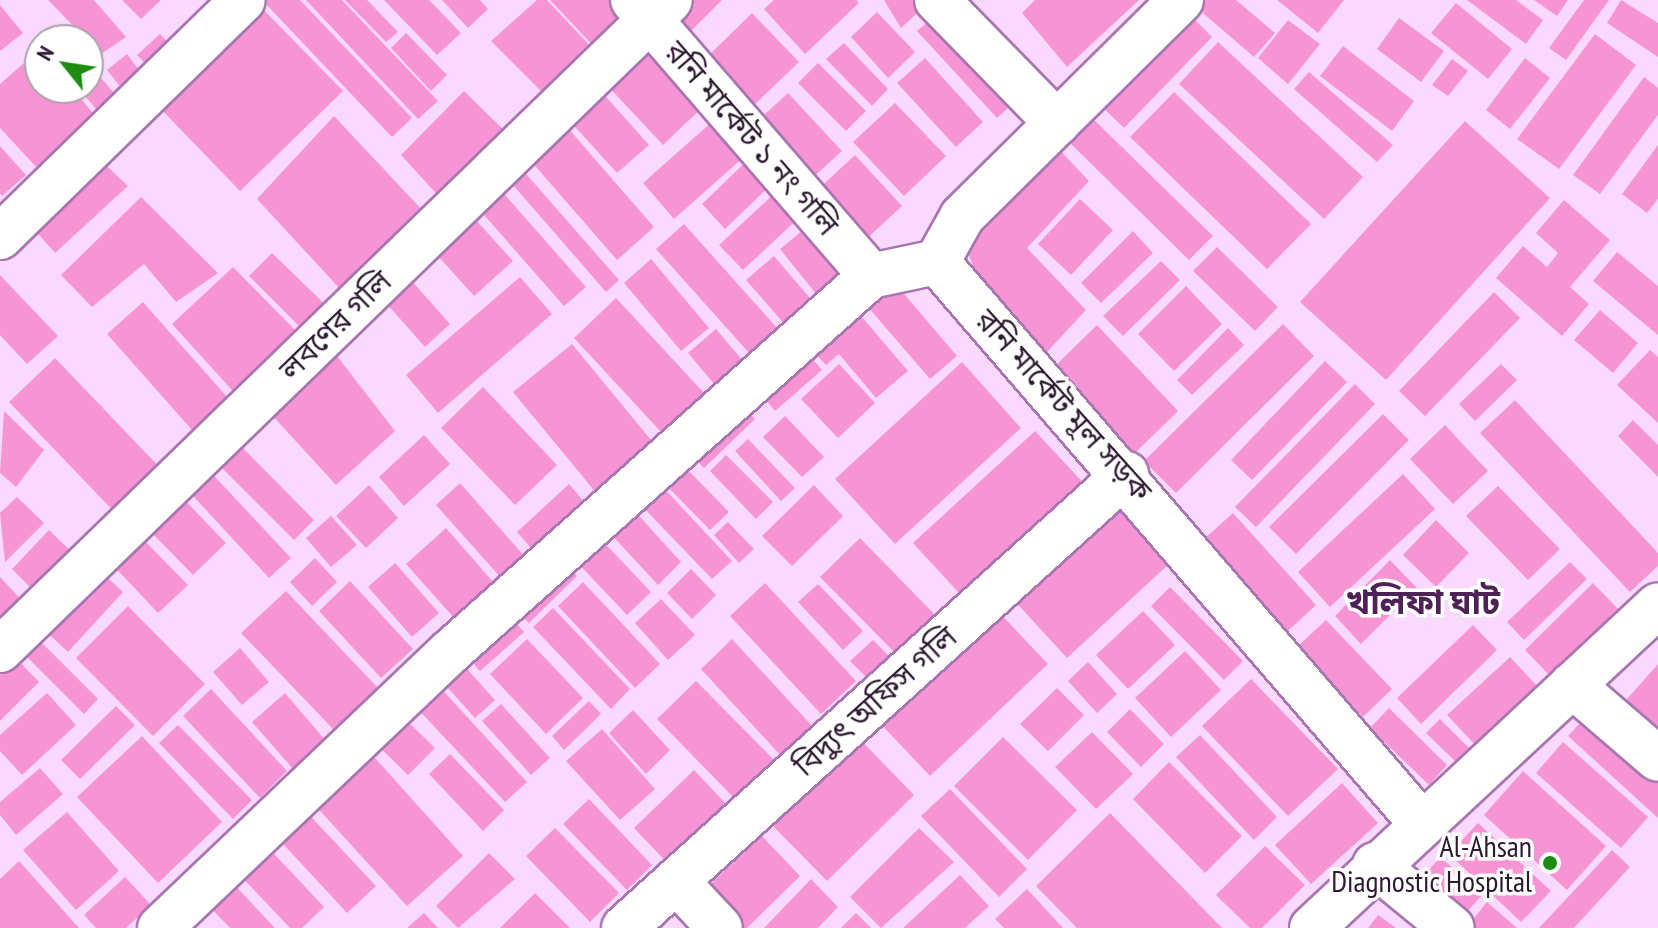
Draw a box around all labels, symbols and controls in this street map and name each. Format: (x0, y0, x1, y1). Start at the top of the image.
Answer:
north arrow (24, 24, 104, 104)
street label: রনি মার্কেট ১ নং গলি (658, 34, 846, 242)
text: N (30, 41, 60, 65)
street label: লবণের গলি (272, 263, 398, 387)
street label: রনি মার্কেট মূল সড়ক (969, 302, 1159, 508)
district label: খলিফা ঘাট (1346, 582, 1500, 622)
street label: বিদ্যুৎ অফিস গলি (786, 618, 964, 784)
place label: Al-Ahsan Diagnostic Hospital (1331, 828, 1532, 898)
marker: Al-Ahsan Diagnostic Hospital (1539, 852, 1561, 874)

